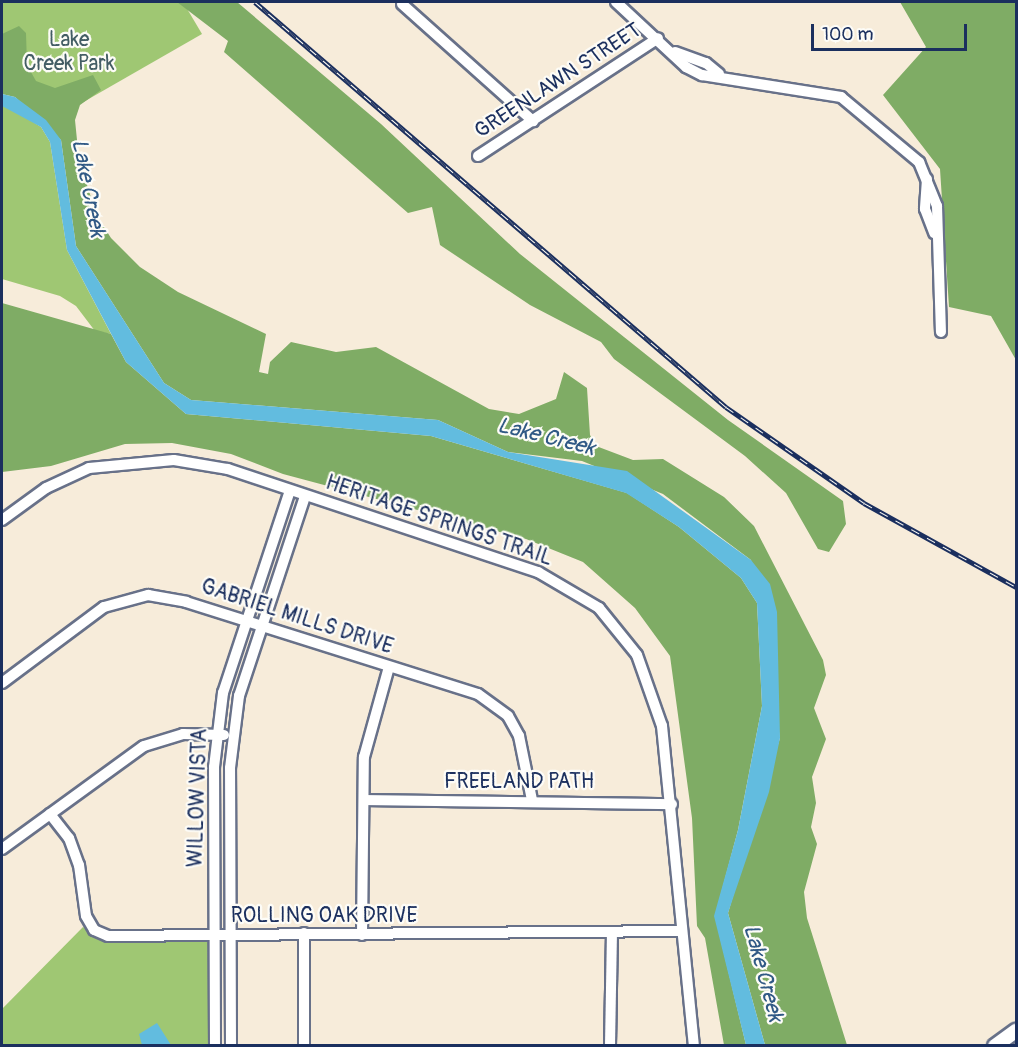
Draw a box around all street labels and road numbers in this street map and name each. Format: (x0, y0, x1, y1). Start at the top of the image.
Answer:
street label: GREENLAWN STREET (470, 18, 646, 144)
street label: HERITAGE SPRINGS TRAIL (322, 470, 556, 572)
street label: GABRIEL MILLS DRIVE (198, 574, 396, 660)
street label: WILLOW VISTA (183, 728, 213, 868)
street label: FREELAND PATH (444, 769, 594, 795)
street label: ROLLING OAK DRIVE (231, 903, 417, 929)

